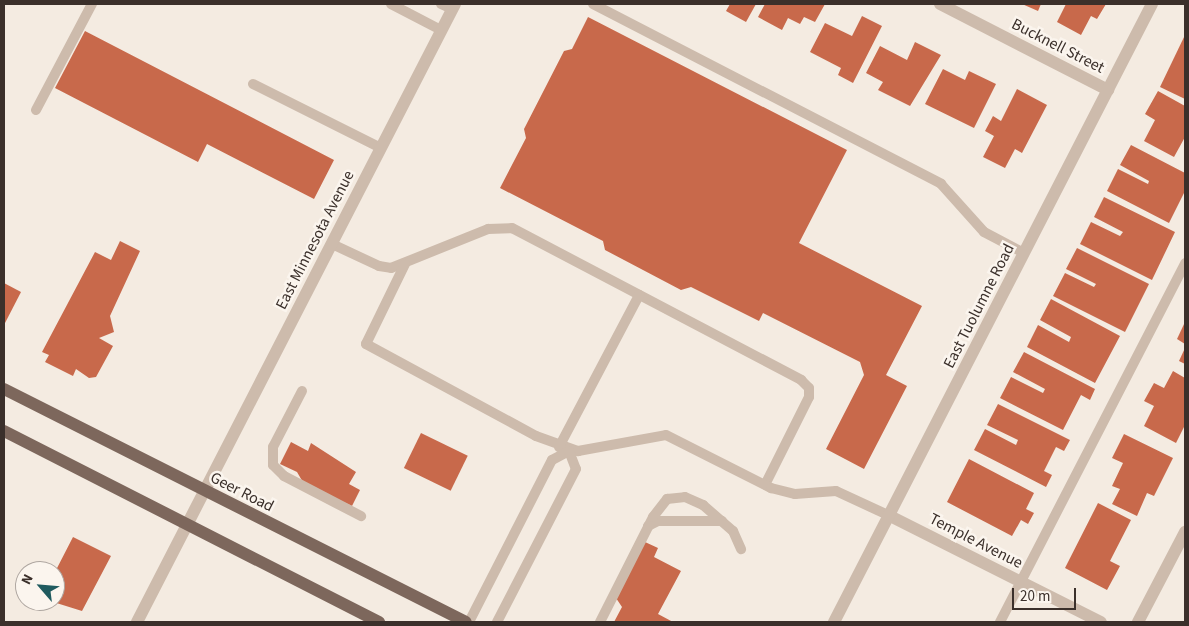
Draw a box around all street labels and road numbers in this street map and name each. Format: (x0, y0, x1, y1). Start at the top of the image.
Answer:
street label: Bucknell Street (1008, 14, 1108, 78)
street label: East Minnesota Avenue (272, 167, 358, 313)
street label: East Tuolumne Road (939, 241, 1019, 371)
street label: Geer Road (207, 468, 277, 516)
street label: Temple Avenue (926, 509, 1026, 573)

